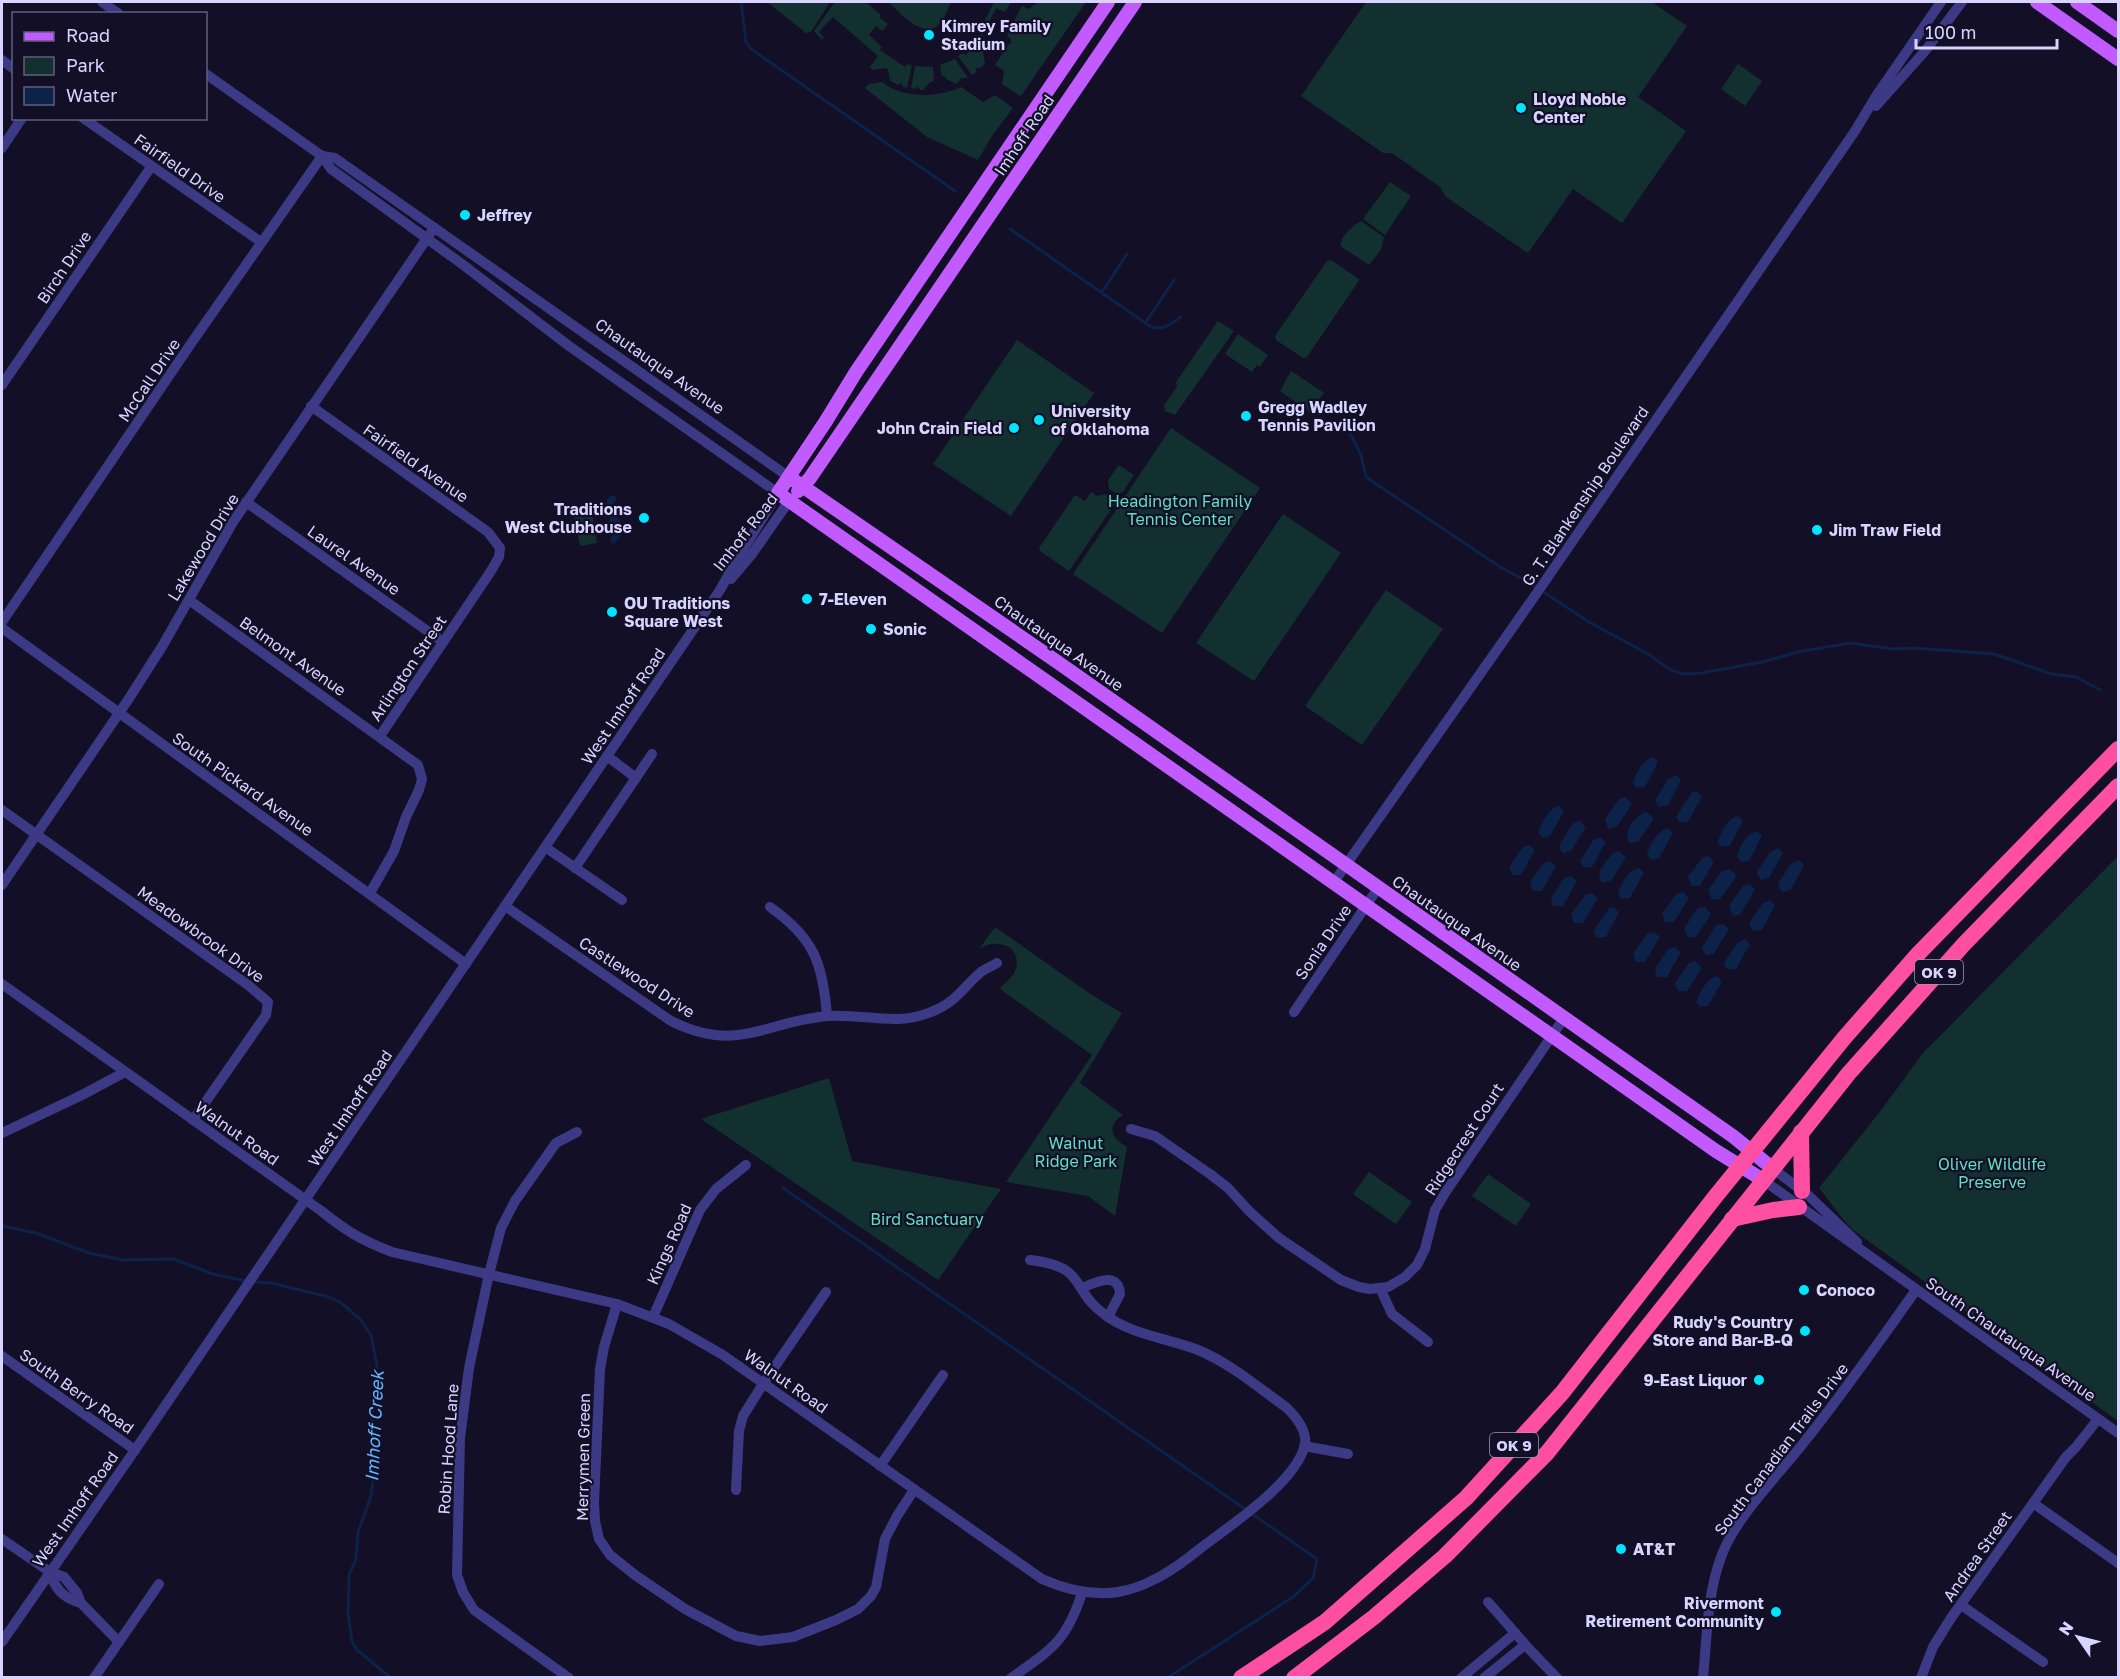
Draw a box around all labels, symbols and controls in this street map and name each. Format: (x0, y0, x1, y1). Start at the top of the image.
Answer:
legend (12, 12, 207, 120)
scale bar (1916, 12, 2057, 50)
place label: Kimrey Family Stadium (941, 16, 1052, 54)
text: 100 m (1925, 21, 1976, 43)
text: Road (66, 24, 110, 46)
marker: Kimrey Family Stadium (922, 28, 936, 42)
text: Park (66, 54, 105, 76)
text: Water (66, 84, 117, 106)
place label: Lloyd Noble Center (1533, 89, 1626, 127)
street label: Imhoff Road (990, 91, 1058, 179)
marker: Lloyd Noble Center (1514, 101, 1528, 115)
street label: Fairfield Drive (130, 129, 230, 207)
place label: Jeffrey (477, 205, 533, 225)
marker: Jeffrey (458, 208, 472, 222)
street label: Birch Drive (32, 227, 96, 307)
street label: Chautauqua Avenue (591, 314, 729, 418)
street label: McCall Drive (114, 334, 184, 426)
place label: Gregg Wadley Tennis Pavilion (1258, 397, 1376, 435)
place label: University of Oklahoma (1051, 401, 1149, 439)
street label: G. T. Blankenship Boulevard (1517, 402, 1653, 590)
marker: Gregg Wadley Tennis Pavilion (1239, 409, 1253, 423)
marker: University of Oklahoma (1032, 413, 1046, 427)
place label: John Crain Field (877, 418, 1002, 438)
street label: Fairfield Avenue (360, 419, 472, 507)
marker: John Crain Field (1007, 421, 1021, 435)
street label: Imhoff Road (708, 489, 782, 575)
street label: Lakewood Drive (163, 490, 243, 604)
park label: Headington Family Tennis Center (1108, 491, 1252, 529)
place label: Traditions West Clubhouse (505, 499, 632, 537)
marker: Traditions West Clubhouse (637, 511, 651, 525)
place label: Jim Traw Field (1829, 520, 1941, 540)
street label: Laurel Avenue (304, 521, 404, 599)
marker: Jim Traw Field (1810, 523, 1824, 537)
place label: 7-Eleven (819, 589, 887, 609)
street label: Chautauqua Avenue (990, 591, 1128, 695)
marker: 7-Eleven (800, 592, 814, 606)
place label: OU Traditions Square West (624, 593, 730, 631)
marker: OU Traditions Square West (605, 605, 619, 619)
street label: Arlington Street (365, 611, 451, 725)
street label: Belmont Avenue (236, 612, 350, 700)
place label: Sonic (883, 619, 927, 639)
marker: Sonic (864, 622, 878, 636)
street label: West Imhoff Road (577, 644, 669, 768)
street label: South Pickard Avenue (169, 728, 317, 840)
street label: Chautauqua Avenue (1388, 871, 1526, 975)
street label: Meadowbrook Drive (134, 881, 268, 987)
street label: Sonia Drive (1290, 900, 1356, 984)
street label: Castlewood Drive (575, 932, 699, 1022)
road number: OK 9 (1915, 960, 1963, 984)
street label: West Imhoff Road (304, 1046, 396, 1170)
street label: Ridgecrest Court (1420, 1079, 1508, 1199)
street label: Walnut Road (191, 1097, 283, 1169)
park label: Walnut Ridge Park (1035, 1133, 1117, 1171)
park label: Oliver Wildlife Preserve (1938, 1154, 2046, 1192)
street label: Kings Road (642, 1200, 696, 1288)
park label: Bird Sanctuary (870, 1209, 984, 1229)
street label: South Chautauqua Avenue (1922, 1272, 2100, 1406)
place label: Conoco (1816, 1280, 1875, 1300)
marker: Conoco (1797, 1283, 1811, 1297)
place label: Rudy's Country Store and Bar-B-Q (1652, 1312, 1793, 1350)
marker: Rudy's Country Store and Bar-B-Q (1798, 1324, 1812, 1338)
street label: South Berry Road (16, 1344, 138, 1438)
street label: Walnut Road (740, 1345, 832, 1417)
street label: South Canadian Trails Drive (1710, 1359, 1852, 1539)
water label: Imhoff Creek (360, 1368, 388, 1482)
place label: 9-East Liquor (1644, 1370, 1747, 1390)
marker: 9-East Liquor (1752, 1373, 1766, 1387)
street label: Robin Hood Lane (433, 1383, 463, 1515)
street label: Merrymen Green (572, 1393, 594, 1521)
road number: OK 9 (1490, 1433, 1538, 1457)
street label: West Imhoff Road (28, 1447, 122, 1571)
street label: Andrea Street (1938, 1507, 2016, 1605)
place label: AT&T (1633, 1539, 1676, 1559)
marker: AT&T (1614, 1542, 1628, 1556)
place label: Rivermont Retirement Community (1585, 1593, 1764, 1631)
marker: Rivermont Retirement Community (1769, 1605, 1783, 1619)
north arrow (2048, 1607, 2108, 1667)
text: N (2054, 1618, 2077, 1639)

